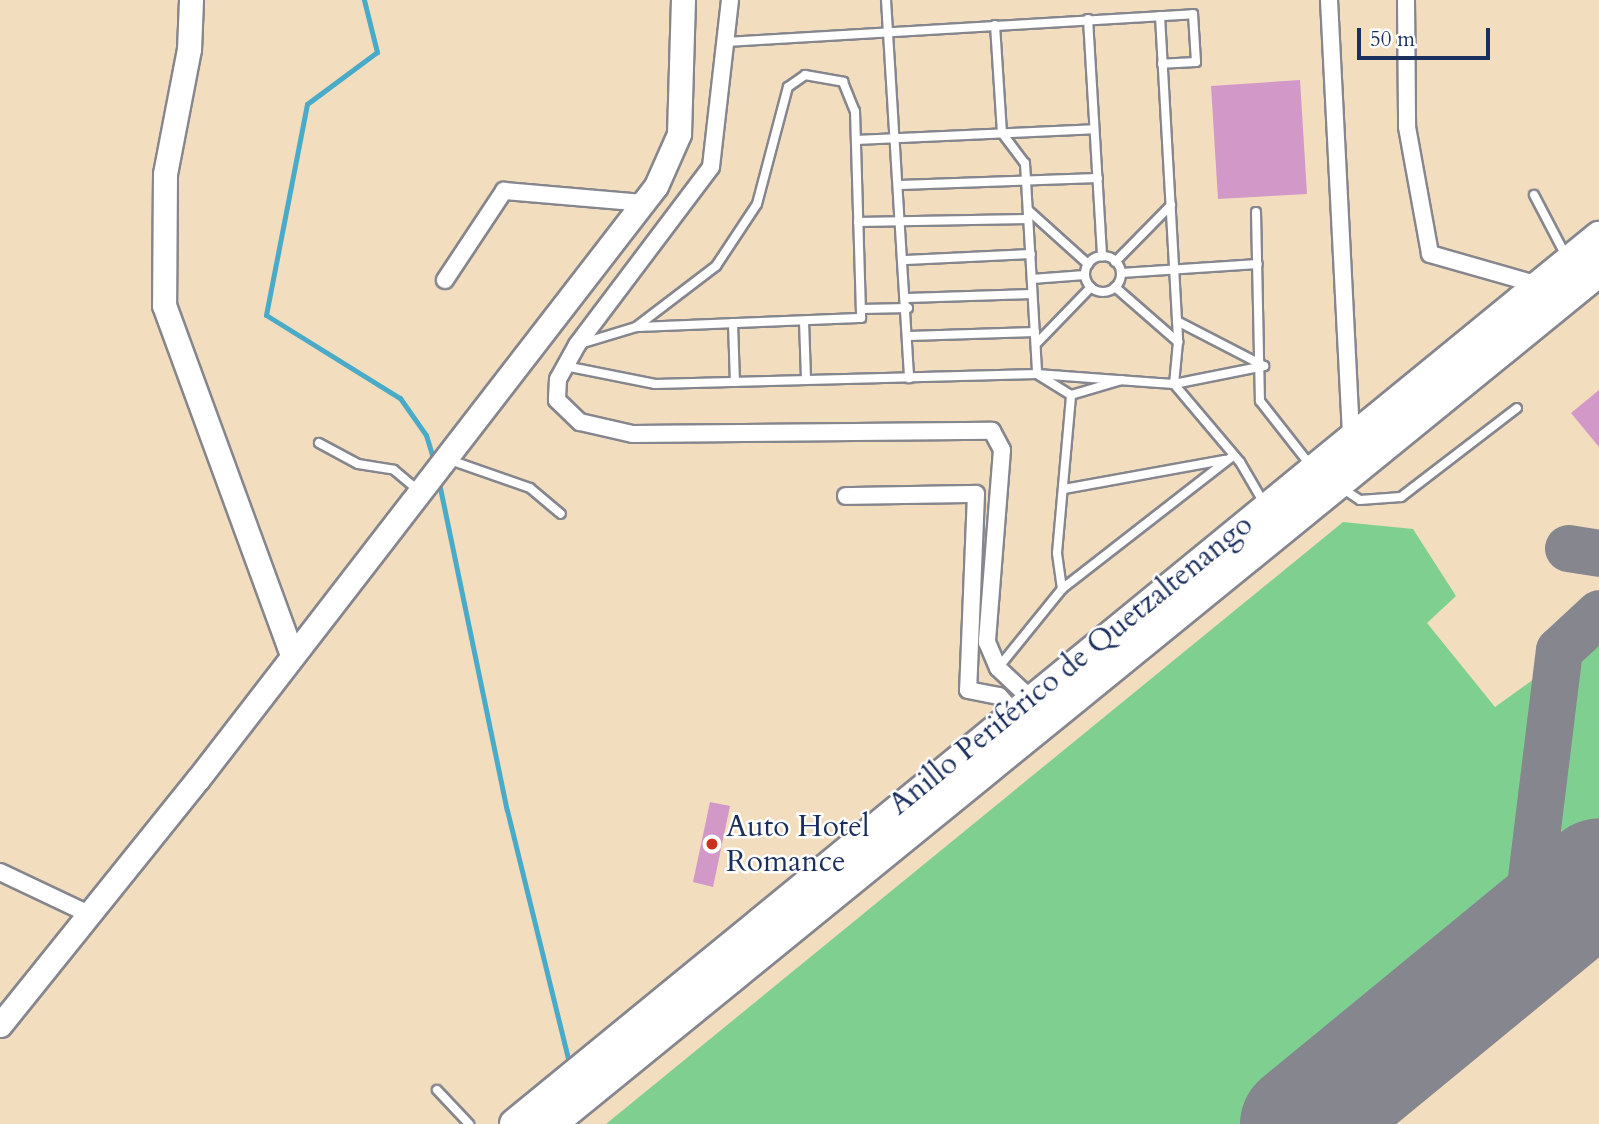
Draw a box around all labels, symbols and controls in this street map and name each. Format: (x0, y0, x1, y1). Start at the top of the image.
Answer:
scale bar (1361, 14, 1494, 58)
text: 50 m (1370, 25, 1415, 54)
street label: Anillo Periférico de Quetzaltenango (882, 507, 1260, 823)
place label: Auto Hotel Romance (726, 809, 870, 880)
marker: Auto Hotel Romance (704, 836, 720, 852)

